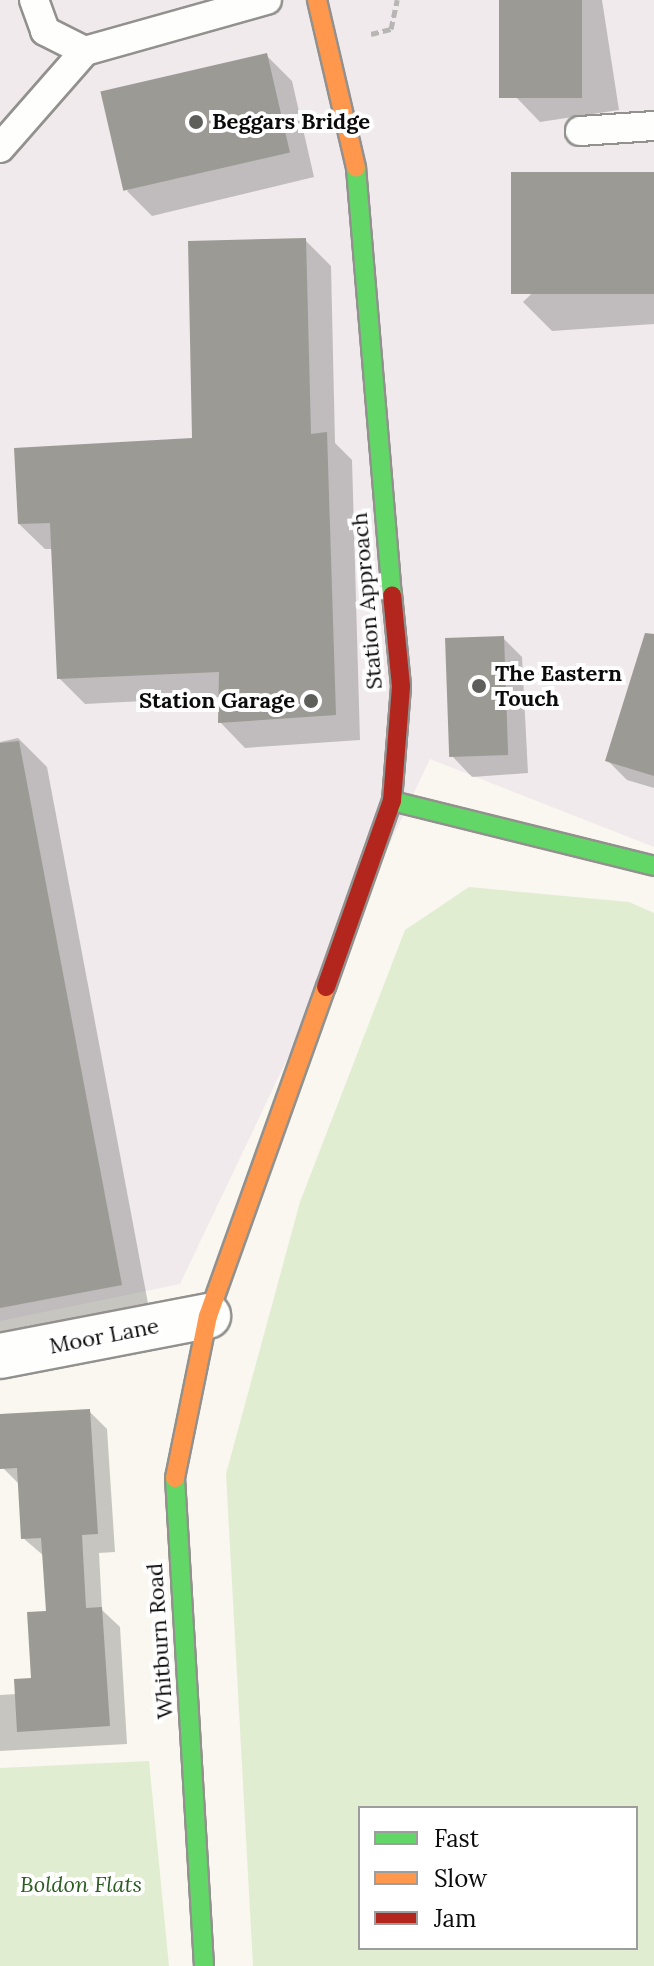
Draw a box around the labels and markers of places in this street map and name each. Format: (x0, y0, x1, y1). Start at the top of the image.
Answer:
place label: Beggars Bridge (212, 109, 370, 135)
marker: Beggars Bridge (187, 113, 205, 131)
place label: The Eastern Touch (495, 660, 622, 712)
marker: The Eastern Touch (470, 677, 488, 695)
place label: Station Garage (139, 688, 295, 714)
marker: Station Garage (302, 692, 320, 710)

